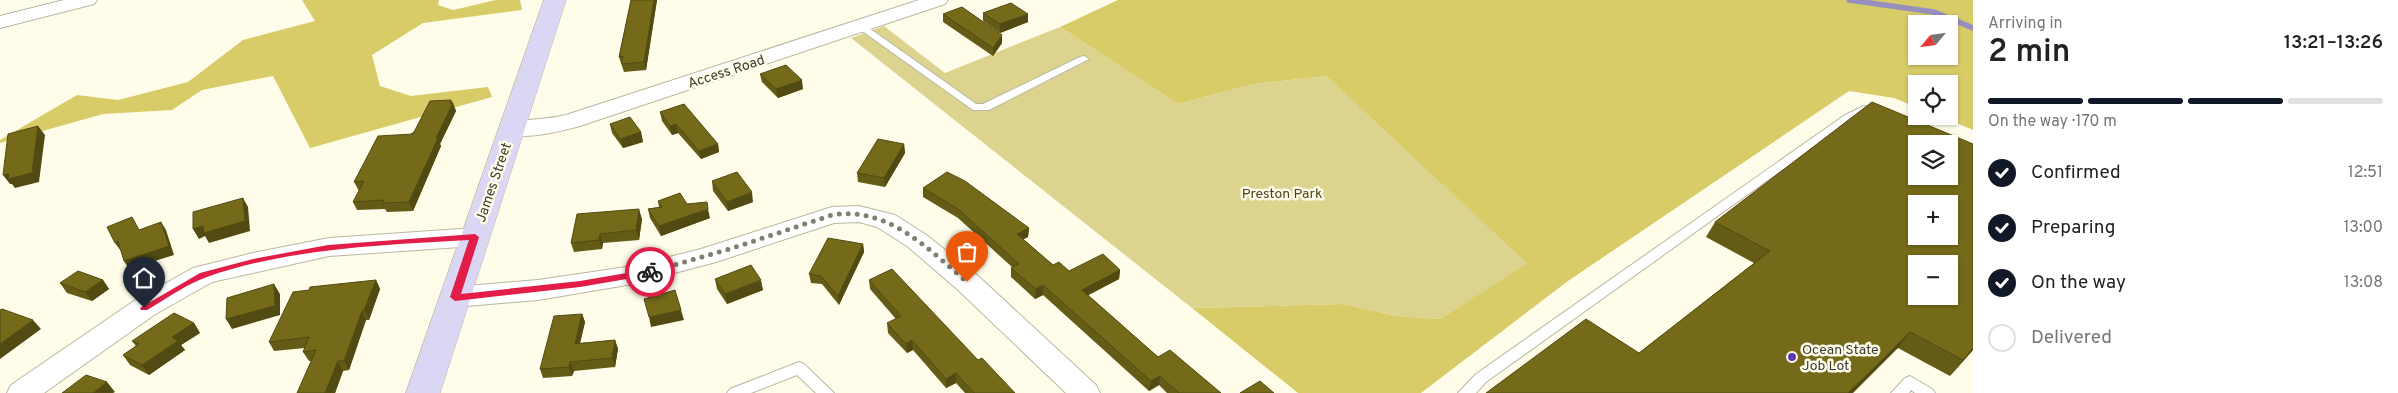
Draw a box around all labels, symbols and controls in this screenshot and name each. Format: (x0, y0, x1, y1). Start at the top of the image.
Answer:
text: Arriving in (1988, 14, 2063, 34)
north arrow (1908, 15, 1958, 65)
map controls (1908, 15, 1958, 305)
text: 13:21–13:26 (2284, 31, 2383, 55)
text: 2 min (1988, 33, 2070, 73)
street label: Access Road (686, 52, 767, 93)
button: locate (1908, 75, 1958, 125)
text: On the way · 170 m (1988, 112, 2117, 132)
button: layers (1908, 135, 1958, 185)
street label: James Street (473, 140, 516, 225)
icon: check (1988, 159, 2016, 187)
text: Confirmed (2031, 161, 2121, 185)
text: 12:51 (2348, 163, 2383, 183)
park label: Preston Park (1242, 186, 1322, 203)
button: + (1908, 195, 1958, 245)
icon: check (1988, 214, 2016, 242)
text: Preparing (2031, 216, 2115, 240)
text: 13:00 (2343, 218, 2383, 238)
pin (946, 231, 988, 282)
icon: bag (953, 238, 981, 266)
courier (625, 247, 675, 297)
button: − (1908, 255, 1958, 305)
pin (123, 257, 165, 308)
icon: bike (636, 258, 664, 286)
icon: home (130, 264, 158, 292)
icon: check (1988, 269, 2016, 297)
text: On the way (2031, 271, 2126, 295)
text: 13:08 (2344, 273, 2383, 293)
text: Delivered (2031, 326, 2112, 350)
place label: Ocean State Job Lot (1802, 342, 1879, 375)
marker: Ocean State Job Lot (1786, 351, 1798, 363)

